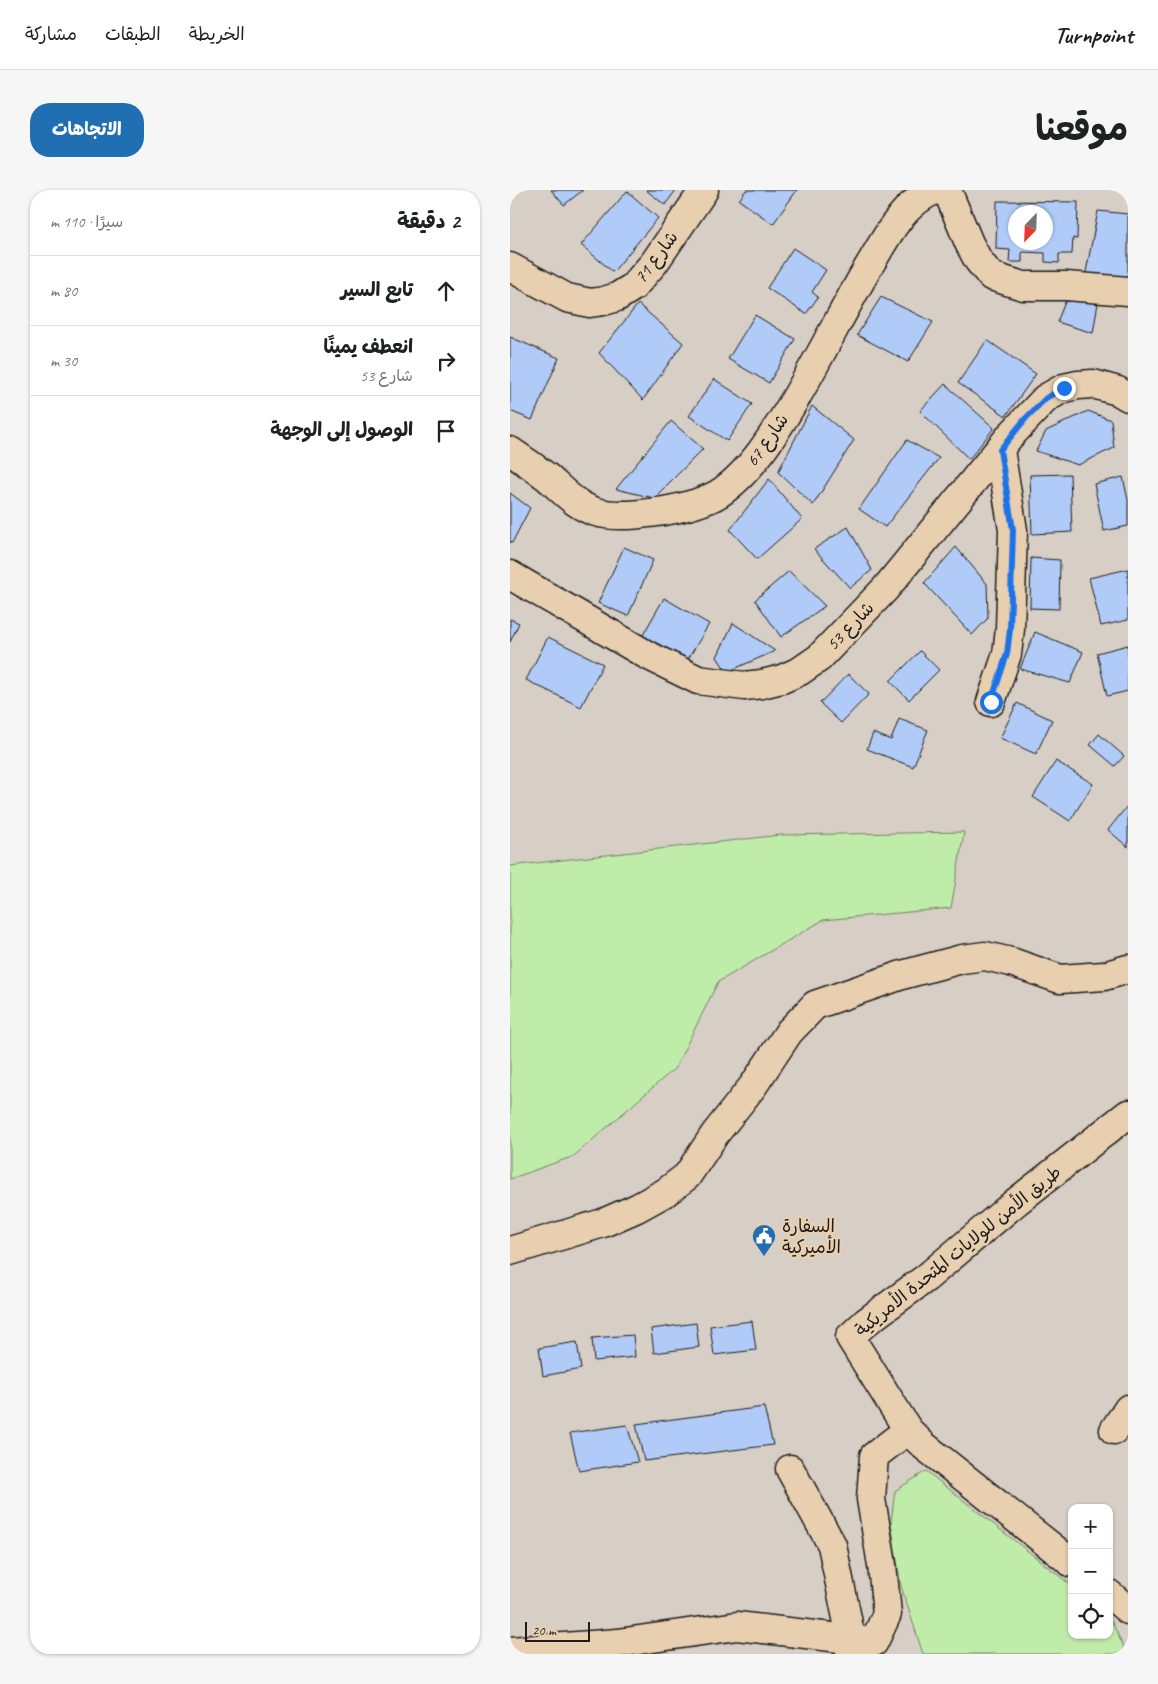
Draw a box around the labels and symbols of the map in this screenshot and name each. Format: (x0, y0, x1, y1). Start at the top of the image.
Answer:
north arrow (1008, 205, 1053, 250)
street label: شارع 71 (629, 227, 683, 288)
route end (1053, 377, 1076, 400)
street label: شارع 67 (741, 409, 794, 471)
street label: شارع 53 (821, 597, 879, 656)
route start (980, 691, 1003, 714)
street label: طريق الأمن للولايات المتحدة الأمريكية (850, 1160, 1066, 1342)
place label: السفارة الأميركية (782, 1215, 841, 1258)
public building icon: السفارة الأميركية (751, 1223, 777, 1257)
scale bar (525, 1619, 590, 1642)

